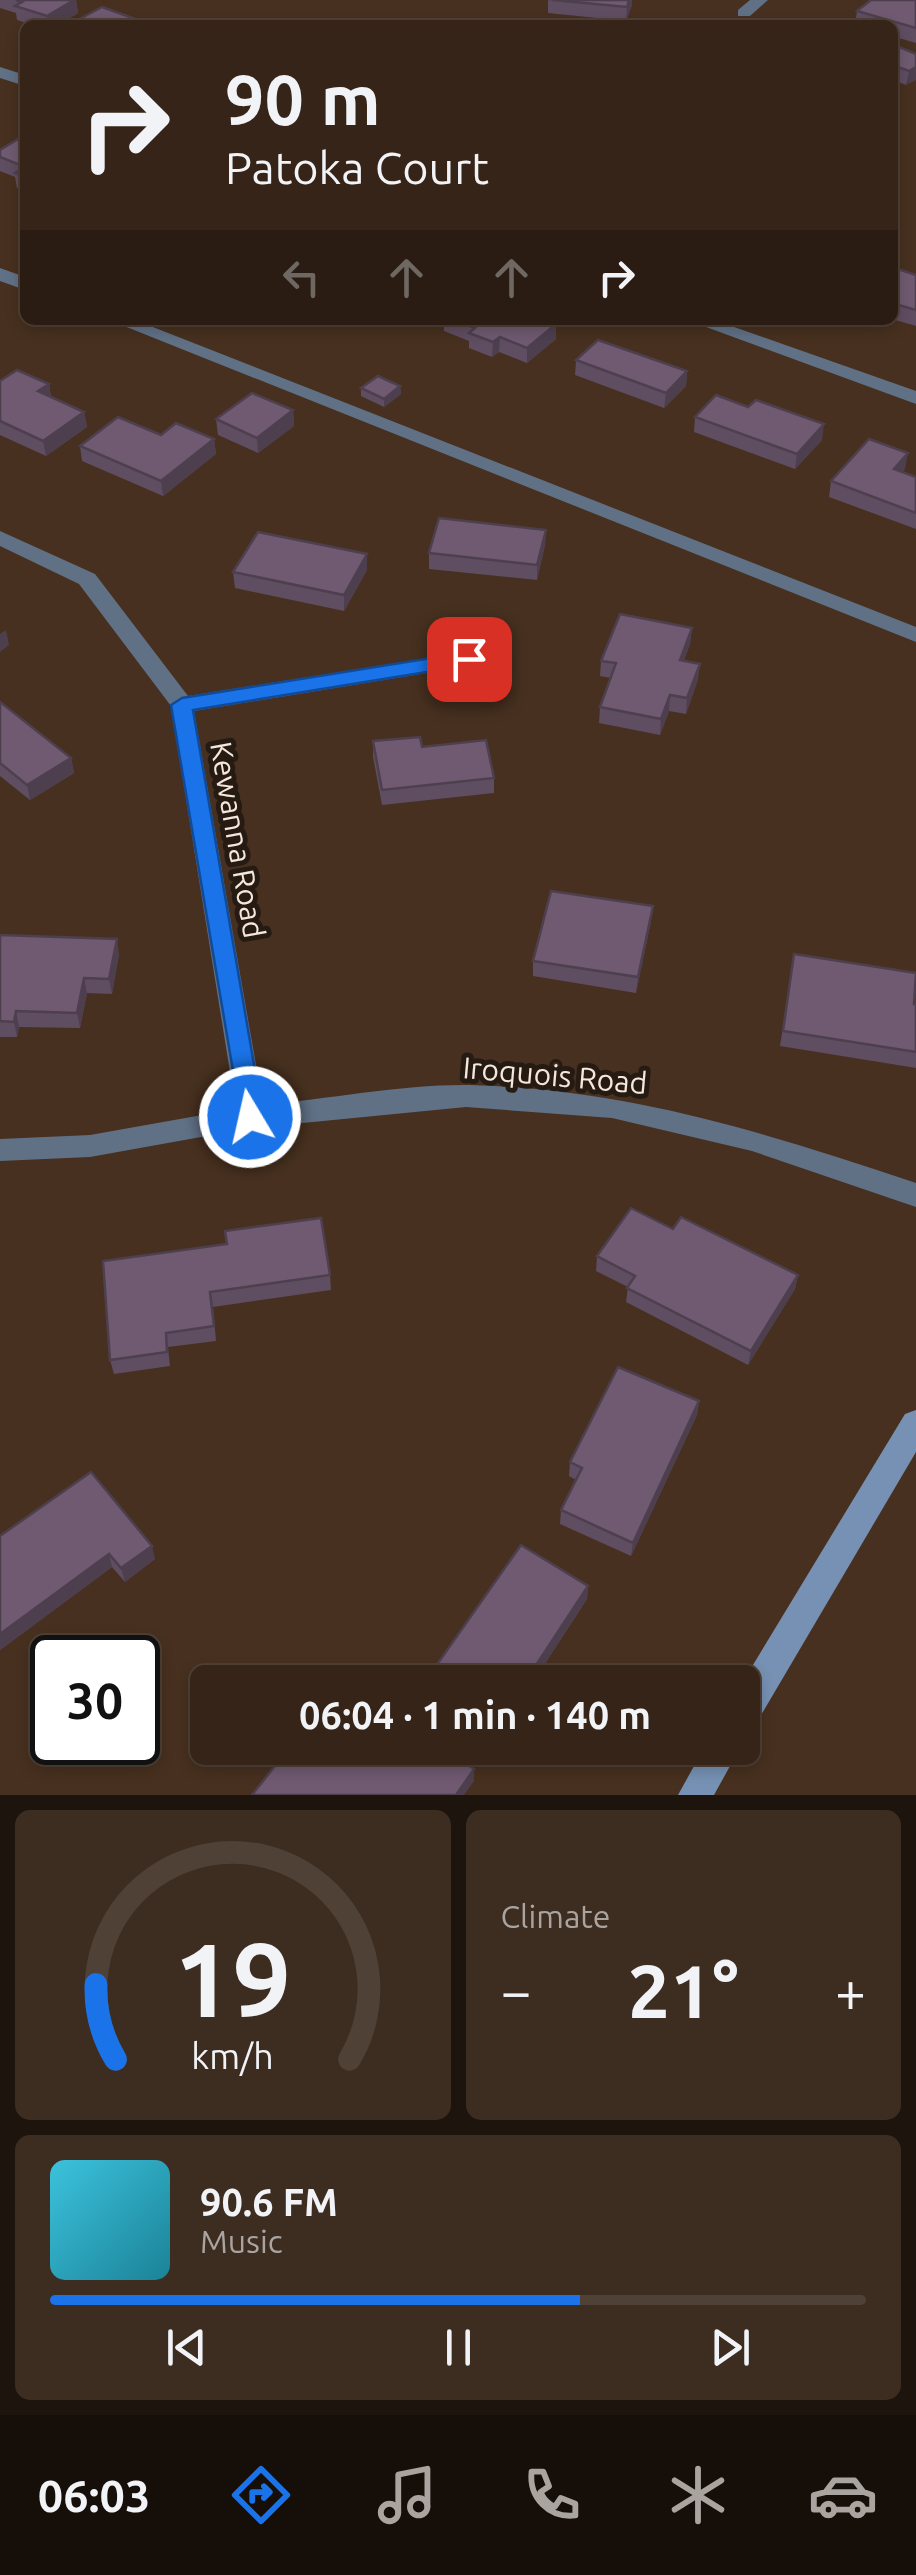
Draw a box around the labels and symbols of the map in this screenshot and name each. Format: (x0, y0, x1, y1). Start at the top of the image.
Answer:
pin (427, 617, 512, 702)
street label: Kewanna Road (204, 739, 272, 941)
street label: Iroquois Road (461, 1050, 649, 1100)
position arrow (198, 1065, 302, 1169)
speed limit sign: 30 (30, 1635, 160, 1765)

